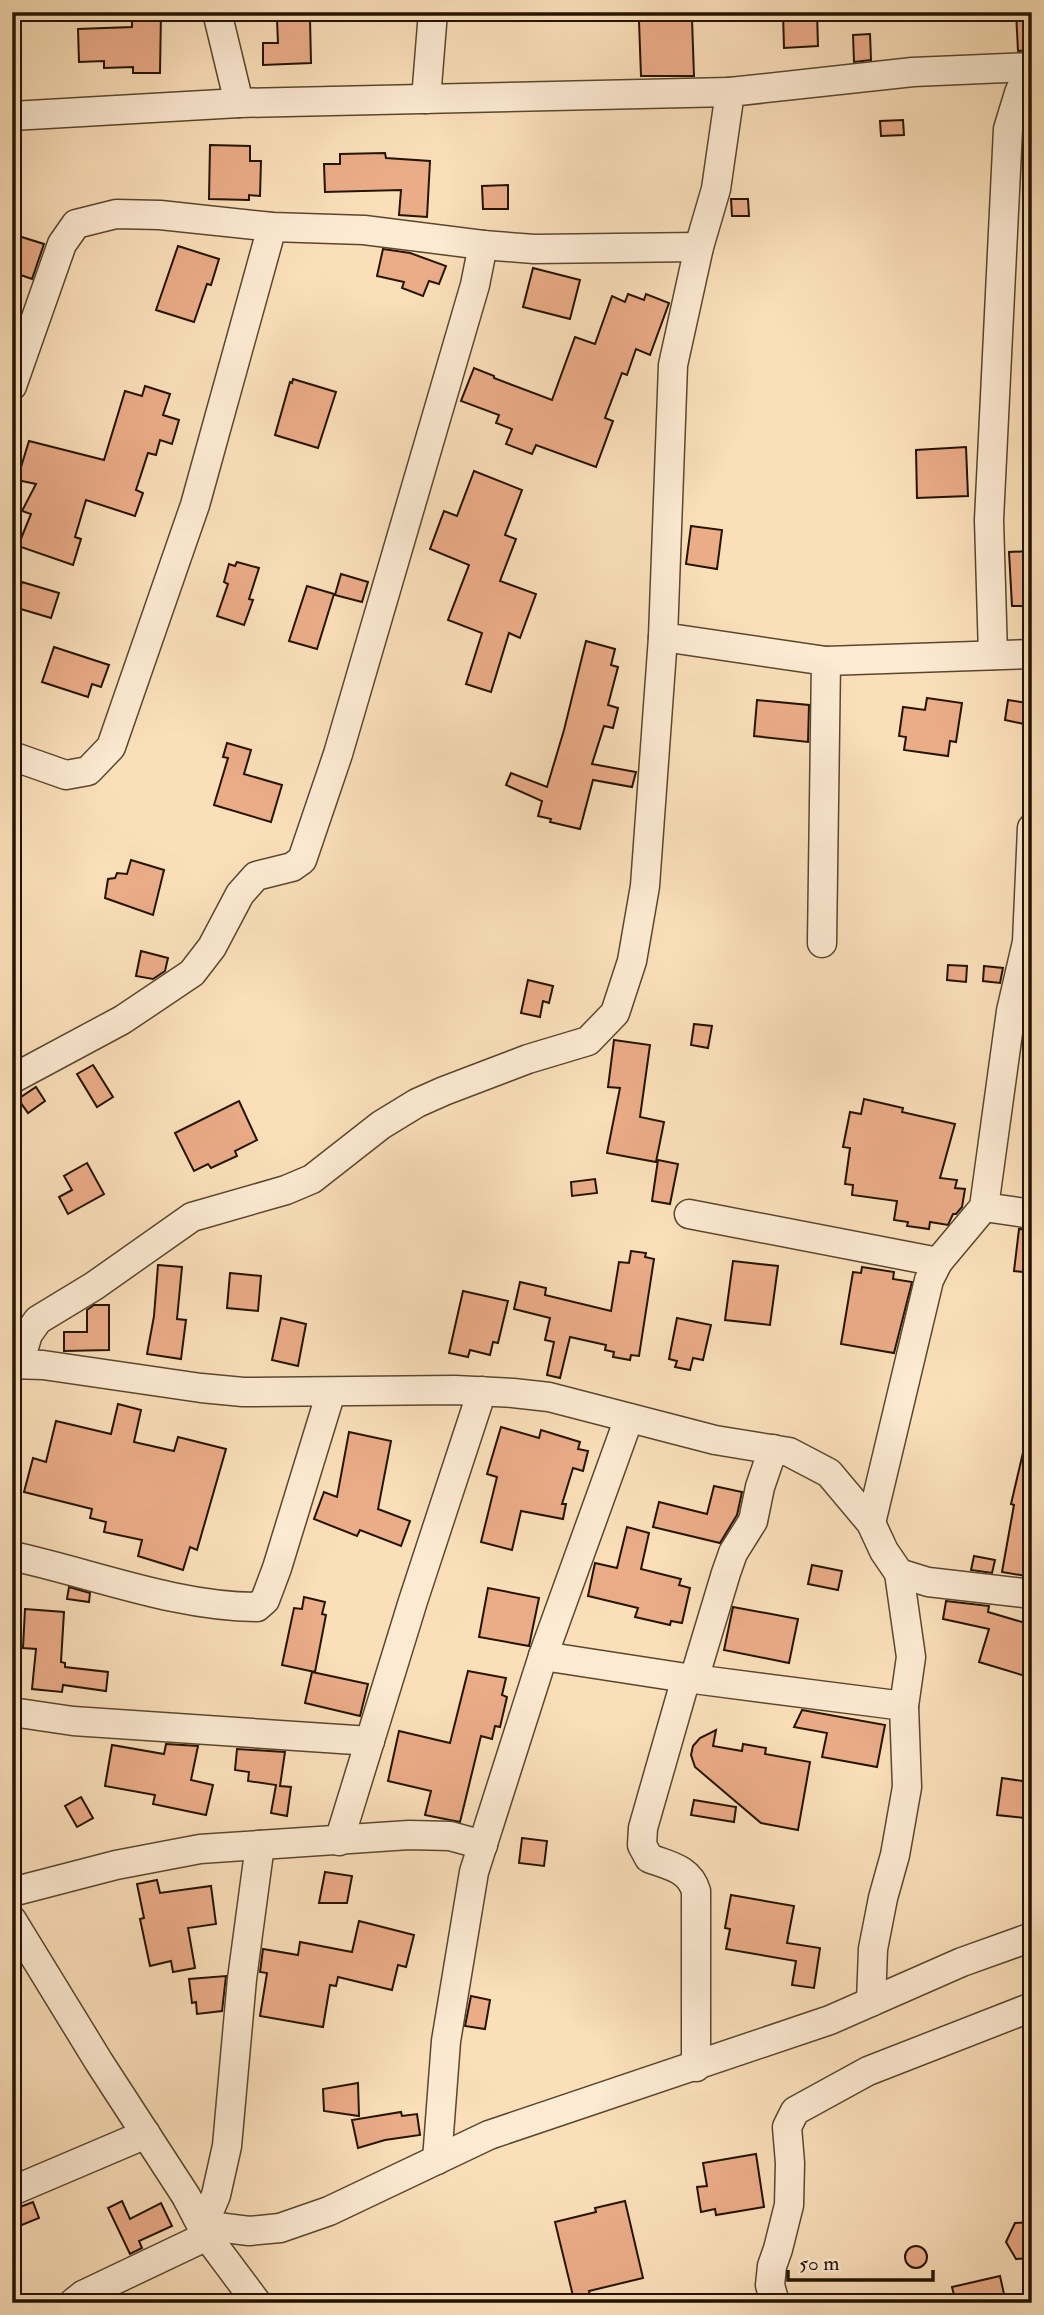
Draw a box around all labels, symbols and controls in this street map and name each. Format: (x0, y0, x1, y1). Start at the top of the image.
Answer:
scale bar (788, 2238, 934, 2282)
text: 50 m (799, 2250, 840, 2277)

